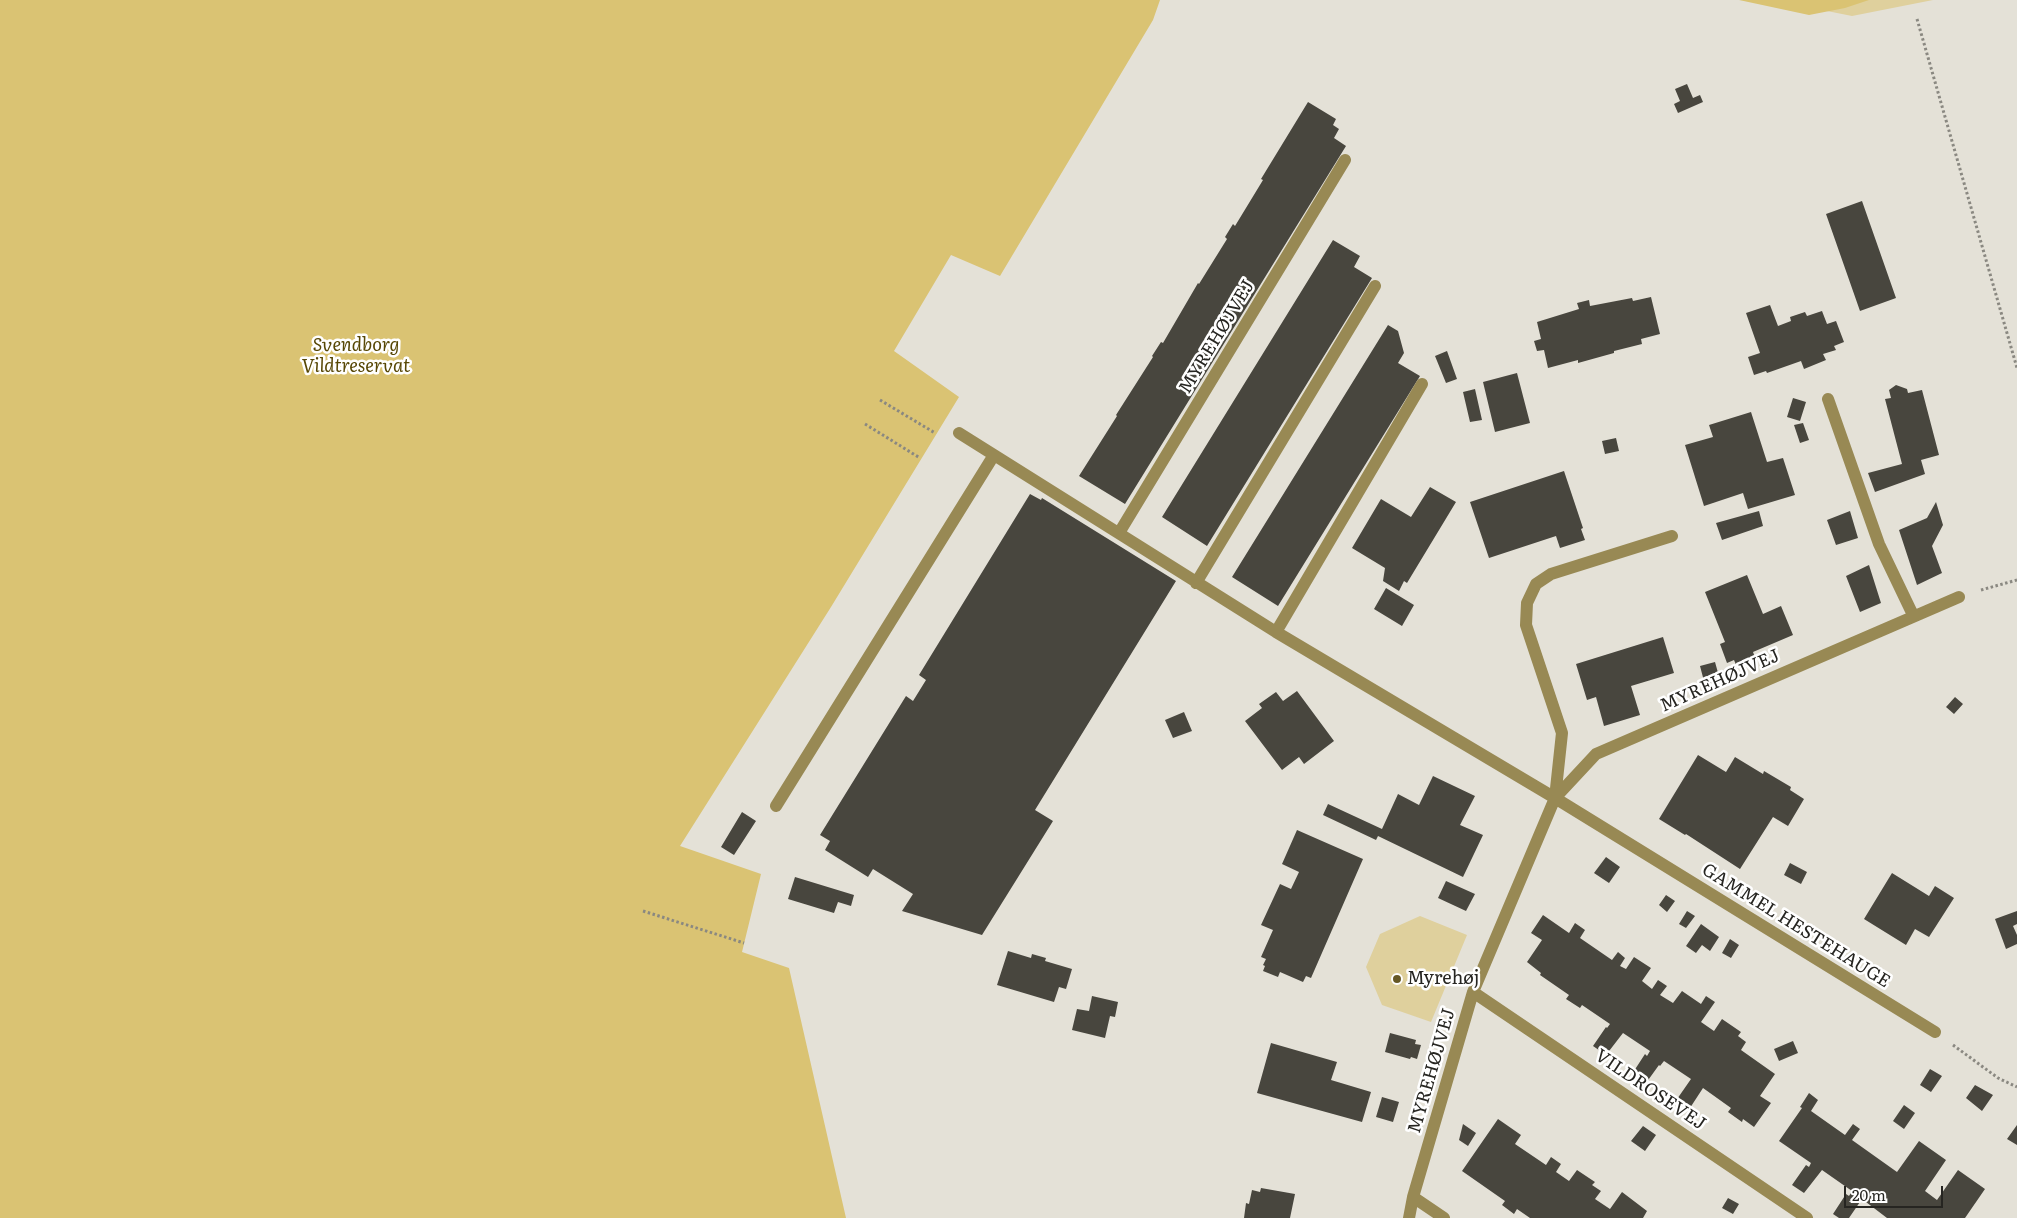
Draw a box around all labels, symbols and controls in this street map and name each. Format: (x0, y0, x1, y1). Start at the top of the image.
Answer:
street label: MYREHØJVEJ (1175, 276, 1259, 398)
park label: Svendborg Vildtreservat (302, 335, 410, 378)
street label: MYREHØJVEJ (1657, 645, 1783, 717)
street label: GAMMEL HESTEHAUGE (1698, 859, 1894, 993)
place label: Myrehøj (1407, 968, 1479, 990)
marker: Myrehøj (1391, 973, 1403, 985)
street label: MYREHØJVEJ (1404, 1006, 1460, 1136)
street label: VILDROSEVEJ (1591, 1045, 1709, 1135)
scale bar (1847, 1176, 1946, 1208)
text: 20 m (1852, 1183, 1886, 1206)

